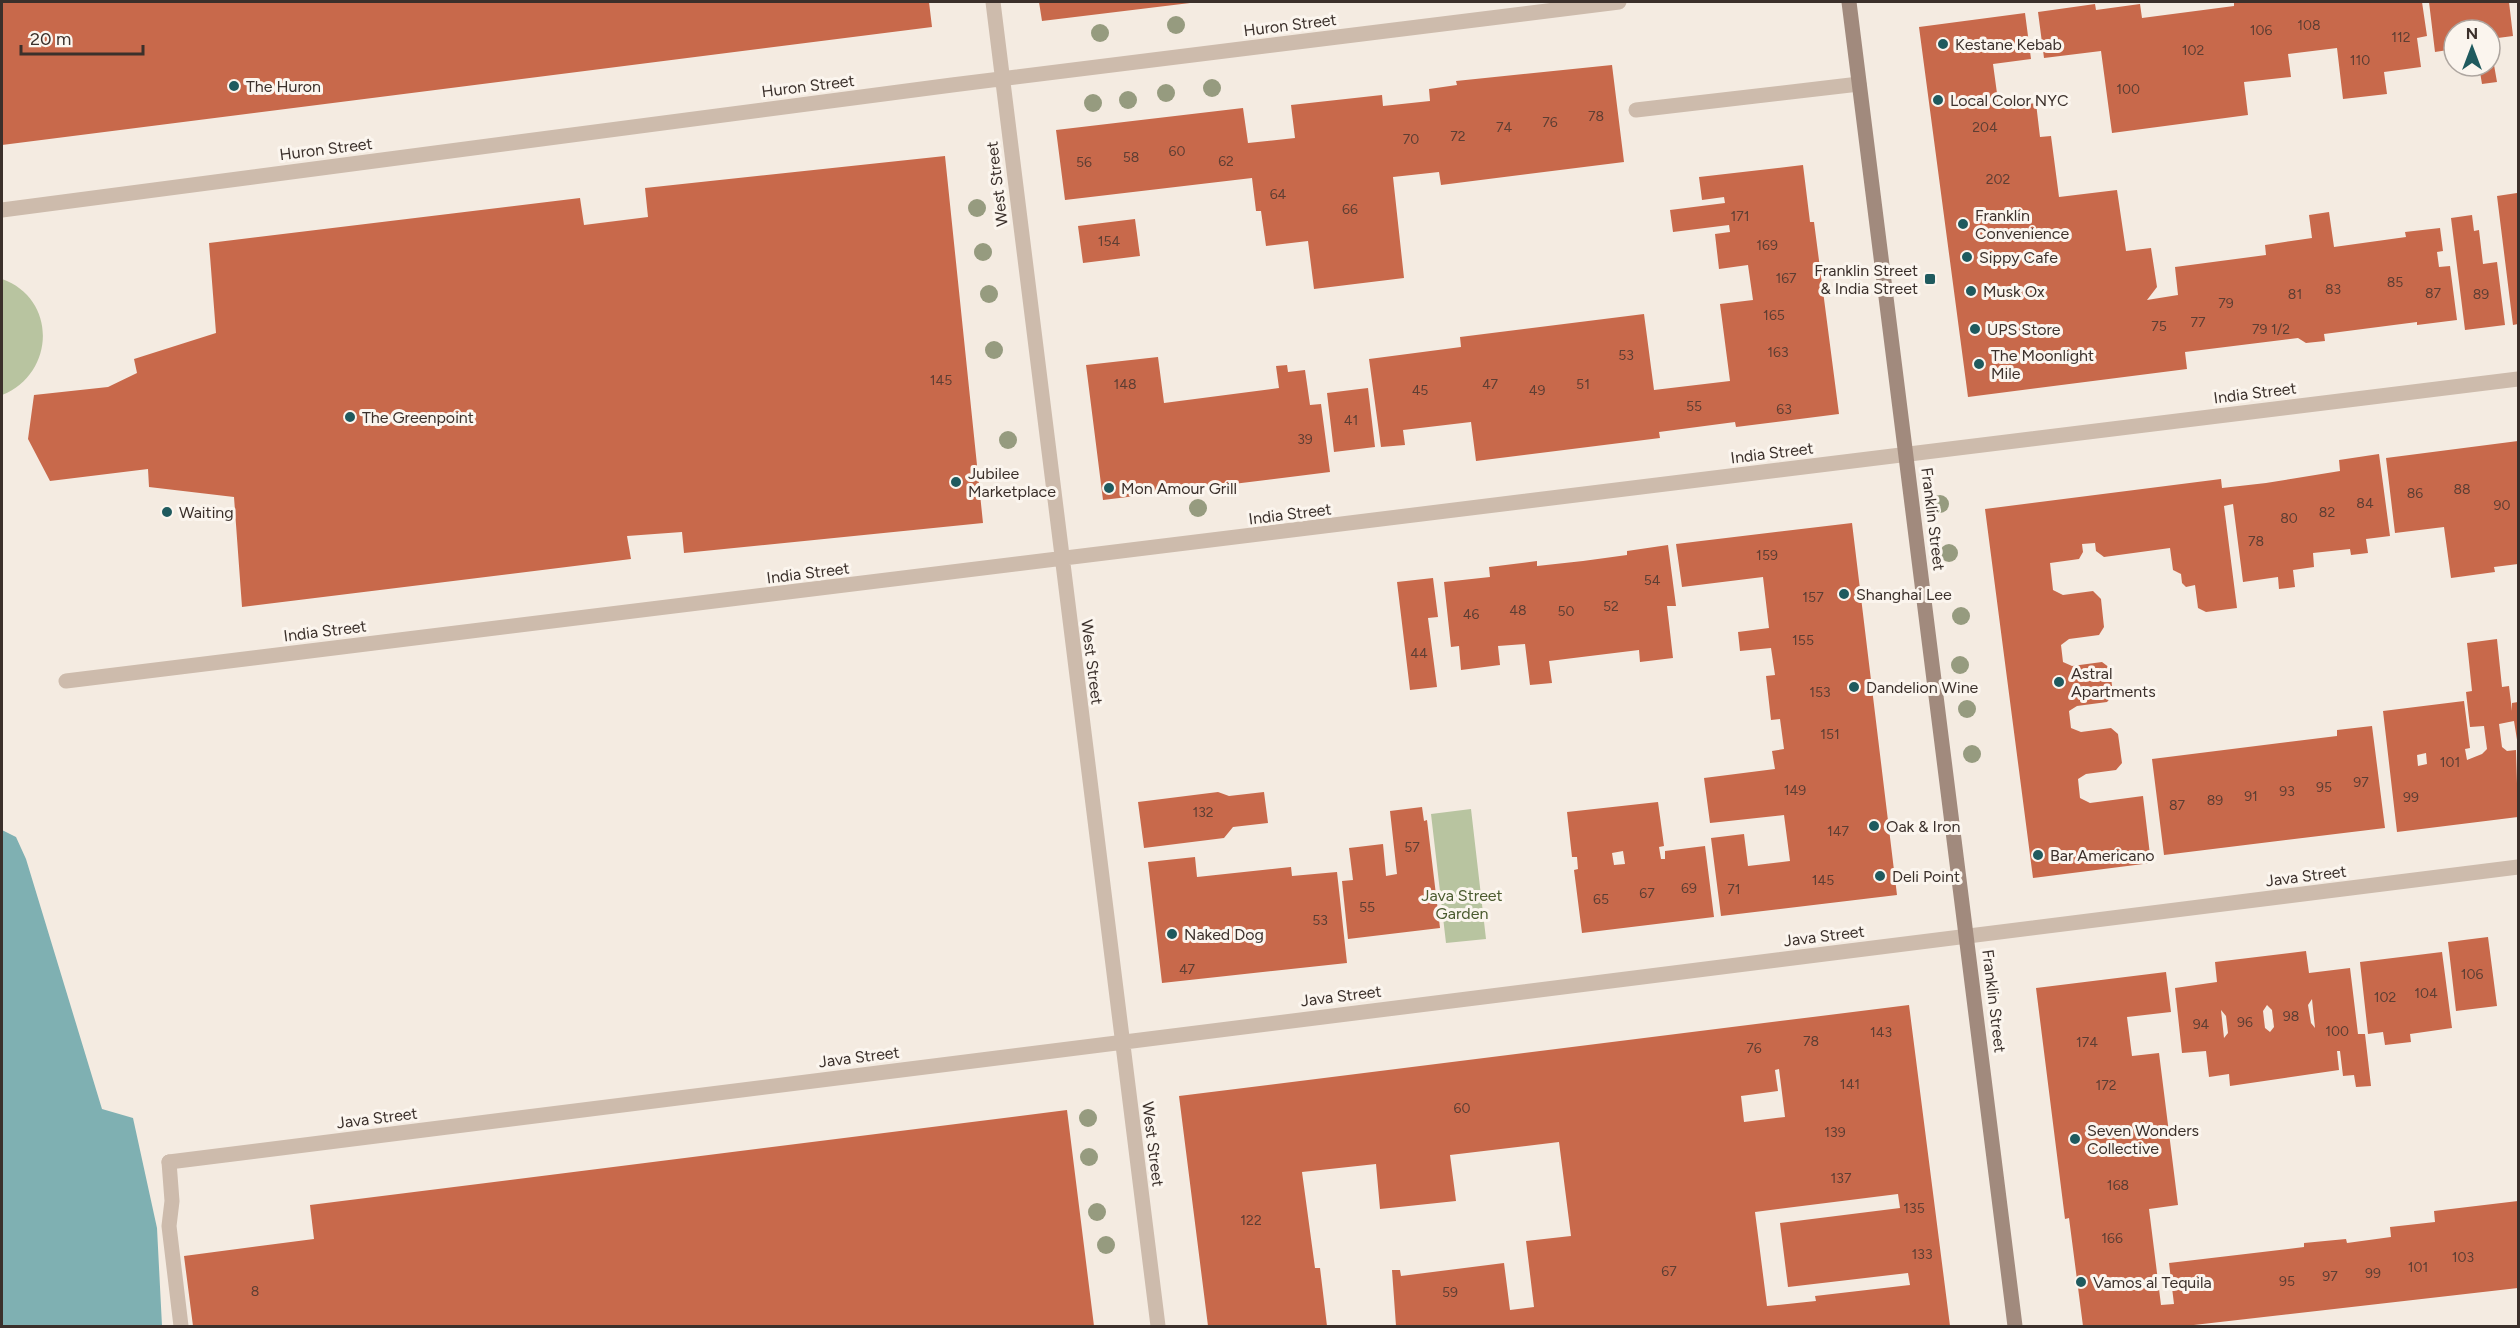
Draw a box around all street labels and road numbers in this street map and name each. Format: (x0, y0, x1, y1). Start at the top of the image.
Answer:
street label: Huron Street (1243, 10, 1337, 40)
street label: Huron Street (761, 71, 855, 101)
street label: Huron Street (279, 134, 373, 164)
street label: West Street (982, 140, 1012, 228)
street label: India Street (2213, 378, 2297, 408)
street label: India Street (1730, 438, 1814, 468)
street label: Franklin Street (1917, 466, 1949, 572)
street label: India Street (1248, 499, 1332, 529)
street label: India Street (766, 558, 850, 588)
street label: India Street (283, 616, 367, 646)
street label: West Street (1077, 618, 1107, 706)
street label: Java Street (2264, 862, 2348, 890)
street label: Java Street (1782, 922, 1866, 950)
street label: Franklin Street (1978, 948, 2010, 1054)
street label: Java Street (1299, 982, 1383, 1010)
street label: Java Street (817, 1043, 901, 1071)
street label: West Street (1138, 1100, 1168, 1188)
street label: Java Street (335, 1104, 419, 1132)

